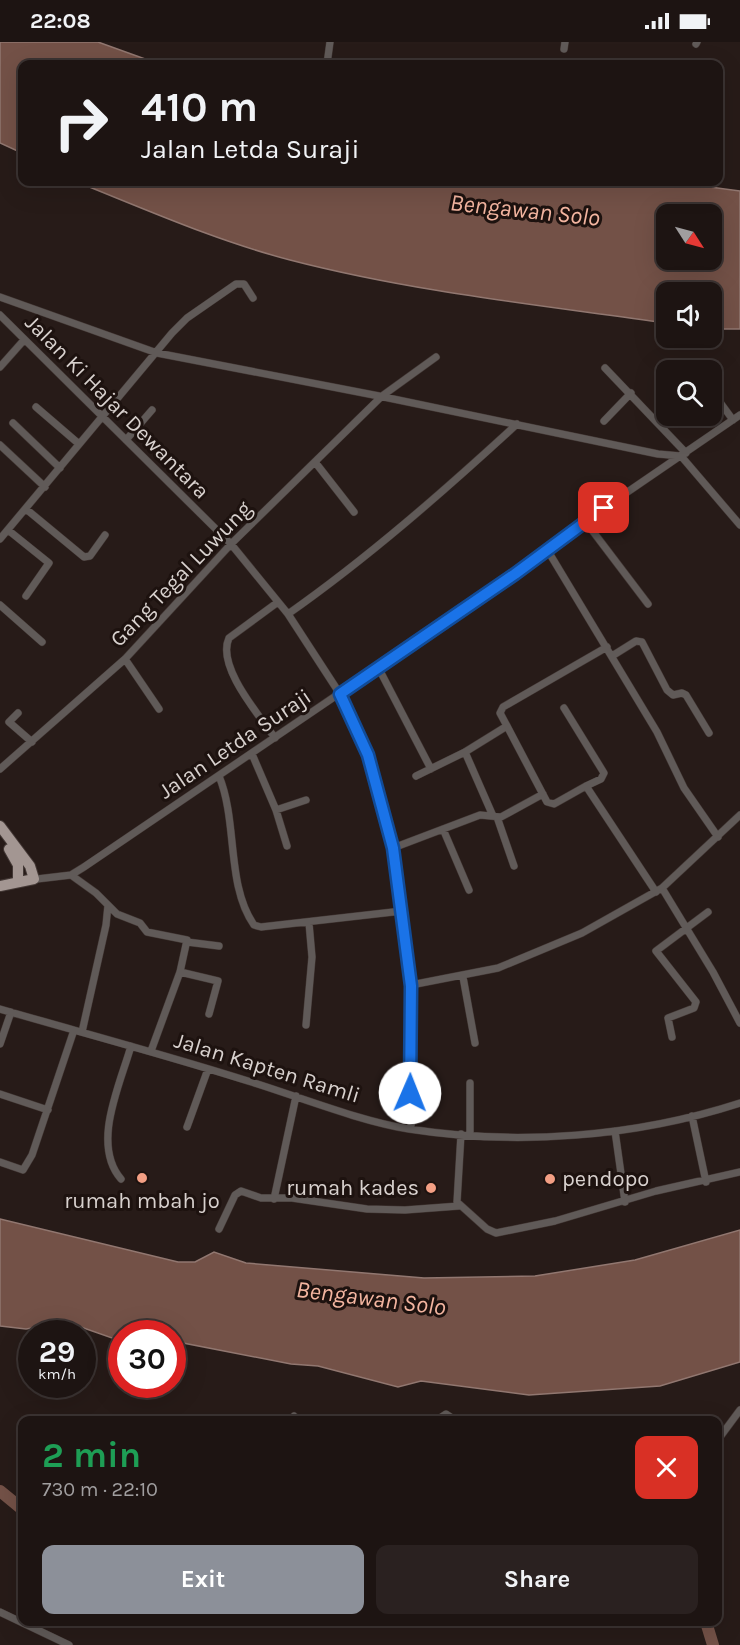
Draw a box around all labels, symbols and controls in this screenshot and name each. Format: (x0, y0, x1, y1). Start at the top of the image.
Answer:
text: 22:08 (30, 8, 91, 34)
text: 410 m (141, 82, 258, 132)
icon: right (42, 84, 120, 162)
text: Jalan Letda Suraji (141, 133, 360, 165)
water label: Bengawan Solo (449, 188, 601, 232)
north arrow (656, 204, 722, 270)
map controls (656, 204, 722, 426)
button: sound (656, 282, 722, 348)
street label: Jalan Ki Hajar Dewantara (20, 310, 214, 504)
button: search (656, 360, 722, 426)
pin (578, 482, 629, 533)
icon: arrive (587, 491, 620, 524)
street label: Gang Tegal Luwung (105, 495, 258, 652)
street label: Jalan Letda Suraji (154, 683, 316, 805)
street label: Jalan Kapten Ramli (171, 1027, 363, 1109)
position arrow (378, 1061, 442, 1125)
place label: pendopo (562, 1166, 649, 1192)
marker: rumah mbah jo (135, 1171, 149, 1185)
marker: pendopo (543, 1172, 557, 1186)
place label: rumah kades (286, 1175, 419, 1201)
marker: rumah kades (424, 1181, 438, 1195)
place label: rumah mbah jo (64, 1188, 220, 1214)
water label: Bengawan Solo (295, 1275, 448, 1321)
speed limit sign: 30 (108, 1320, 186, 1398)
text: 29 (39, 1334, 75, 1370)
text: km/h (38, 1365, 76, 1383)
text: 2 min (42, 1434, 141, 1476)
button: close (635, 1436, 698, 1499)
text: 730 m · 22:10 (42, 1478, 158, 1501)
button: Exit (42, 1545, 364, 1614)
button: Share (376, 1545, 698, 1614)

